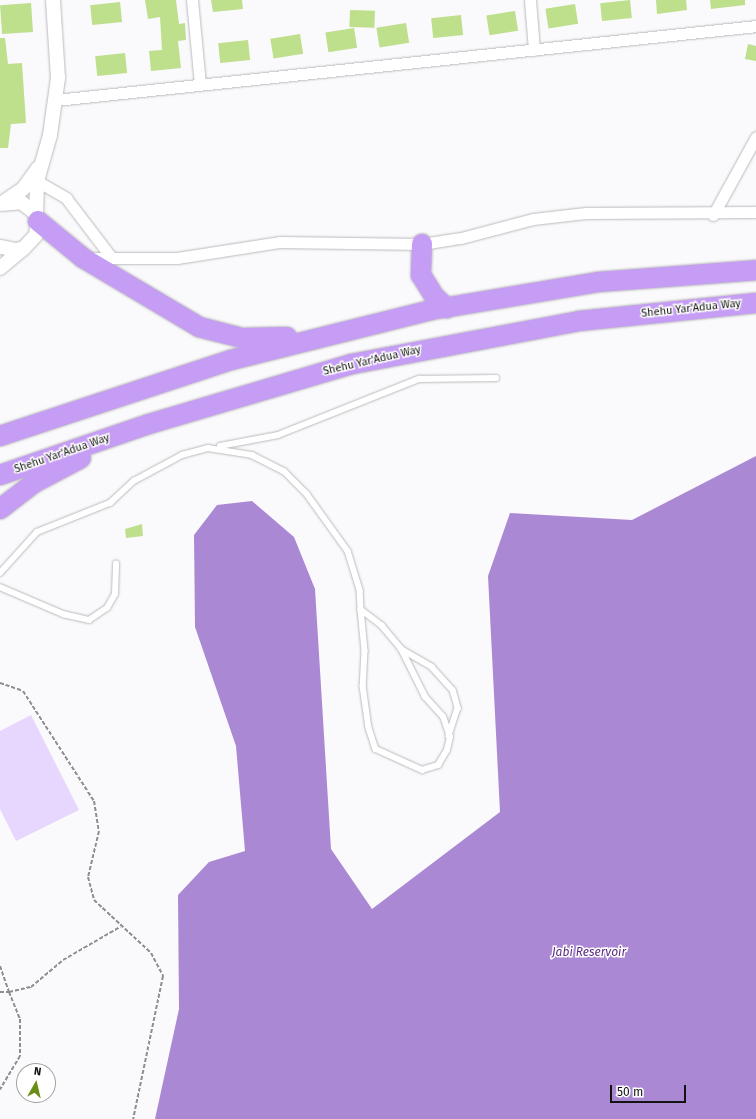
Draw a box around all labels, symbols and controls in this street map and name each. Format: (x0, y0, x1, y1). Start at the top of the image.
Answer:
street label: Shehu Yar'Adua Way (641, 297, 741, 321)
street label: Shehu Yar'Adua Way (322, 343, 422, 379)
street label: Shehu Yar'Adua Way (13, 431, 111, 477)
water label: Jabi Reservoir (552, 946, 626, 960)
north arrow (16, 1063, 56, 1103)
text: N (33, 1065, 42, 1079)
scale bar (612, 1077, 688, 1103)
text: 50 m (617, 1085, 643, 1099)

